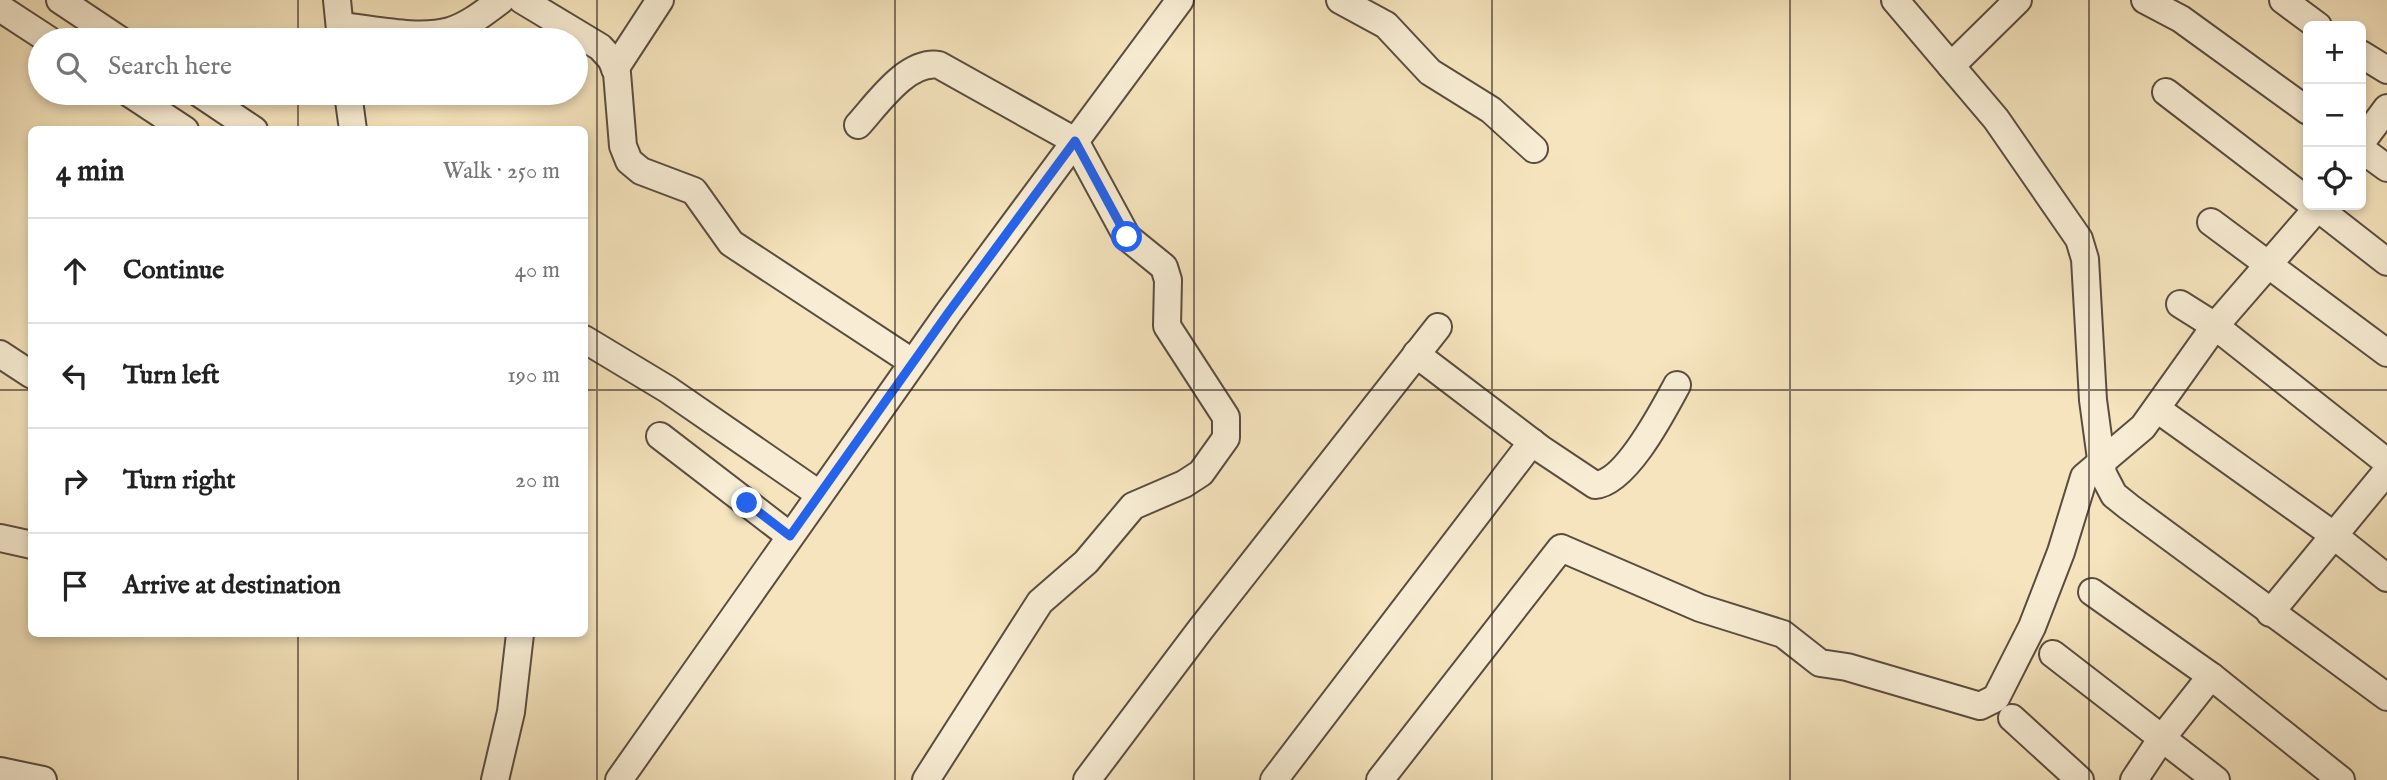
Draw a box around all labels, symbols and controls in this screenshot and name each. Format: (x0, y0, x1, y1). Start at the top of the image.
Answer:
map controls (2303, 21, 2366, 210)
button: + (2303, 21, 2366, 84)
search box (28, 28, 588, 105)
icon: search (52, 48, 90, 86)
text: Search here (108, 50, 232, 83)
button: − (2303, 84, 2366, 147)
button: locate (2303, 147, 2366, 210)
text: 4 min (56, 153, 124, 191)
text: Walk · 250 m (443, 157, 560, 186)
route start (1111, 221, 1142, 252)
icon: ahead (56, 252, 94, 290)
text: Continue (123, 254, 224, 287)
text: 40 m (515, 256, 560, 285)
icon: left (56, 357, 94, 395)
text: Turn left (123, 359, 220, 392)
text: 190 m (507, 361, 560, 390)
icon: right (56, 462, 94, 500)
text: Turn right (123, 464, 236, 497)
text: 20 m (515, 466, 560, 495)
route end (731, 487, 762, 518)
icon: arrive (56, 567, 94, 605)
text: Arrive at destination (123, 569, 341, 602)

